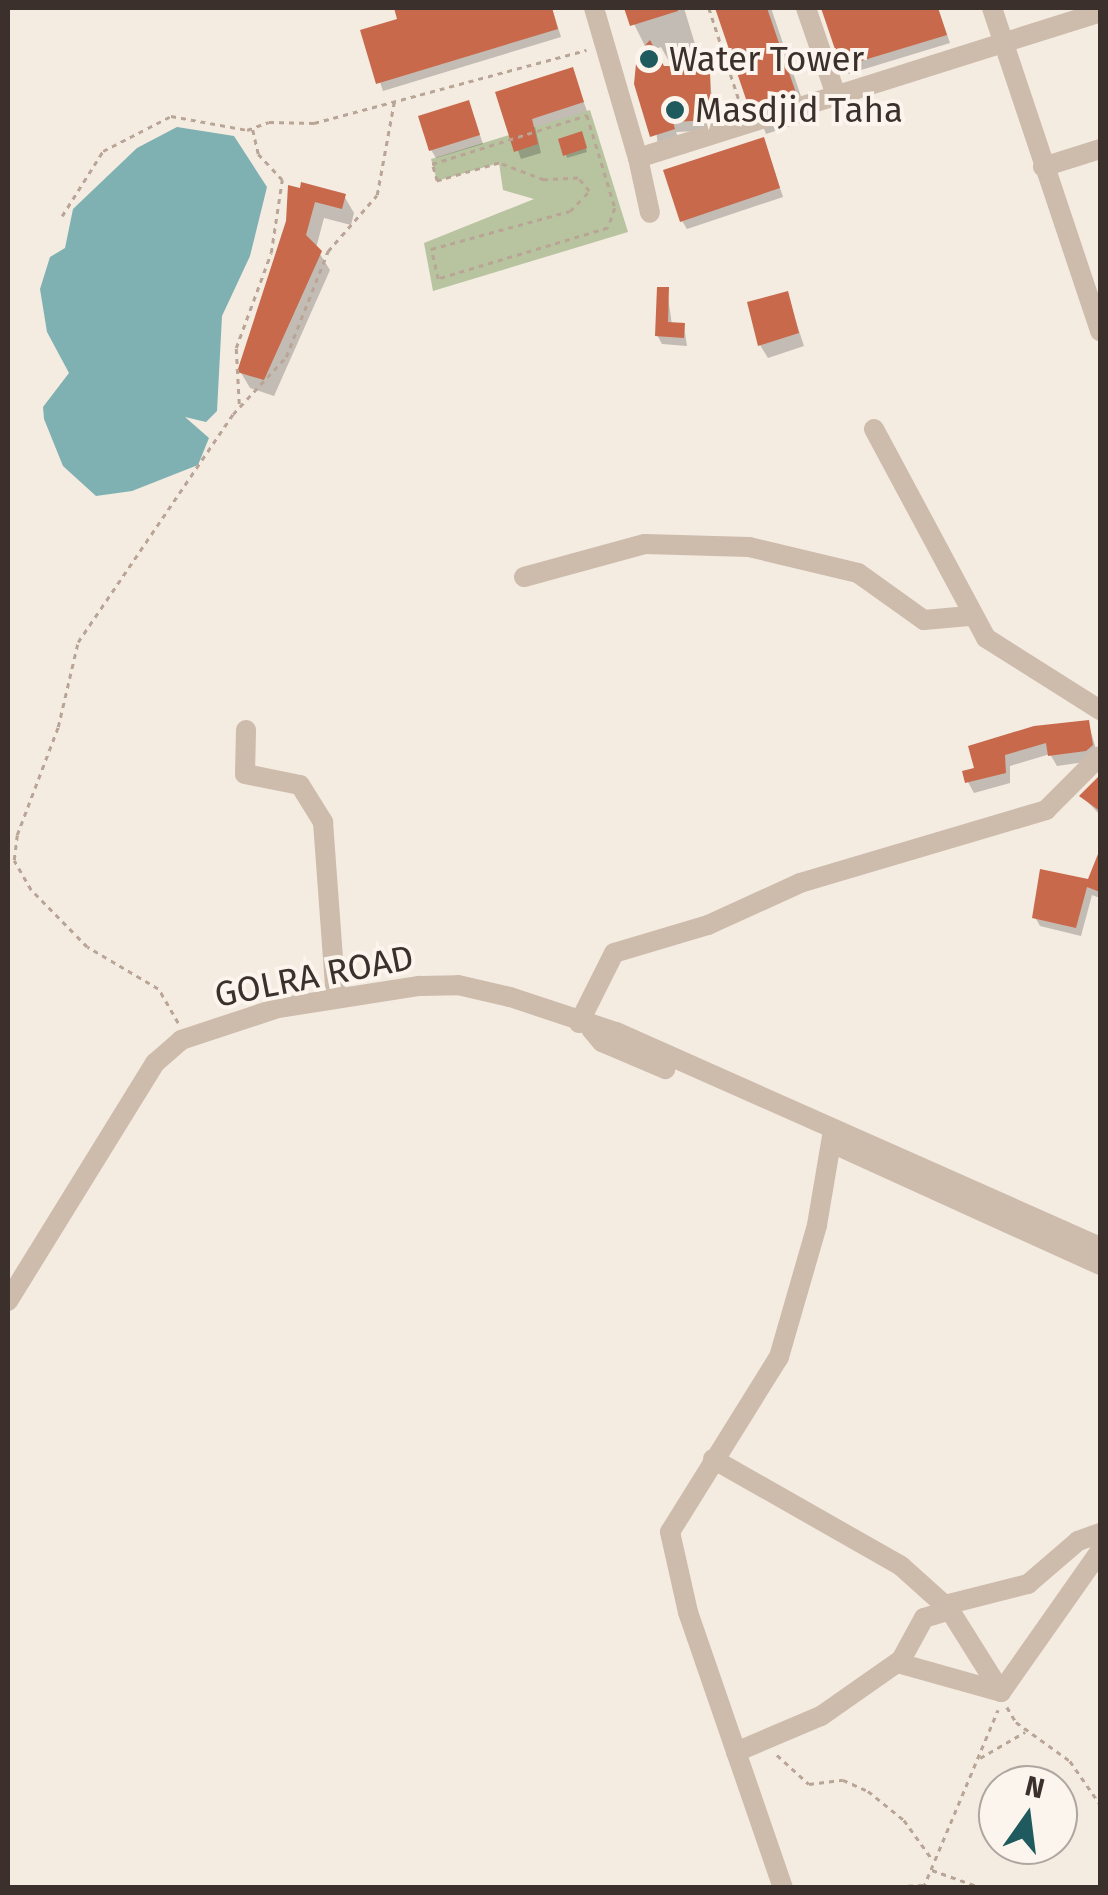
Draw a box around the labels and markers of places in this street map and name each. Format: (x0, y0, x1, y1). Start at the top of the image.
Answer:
place label: Water Tower (669, 38, 864, 80)
marker: Water Tower (638, 48, 660, 70)
place label: Masdjid Taha (695, 89, 903, 131)
marker: Masdjid Taha (664, 99, 686, 121)

